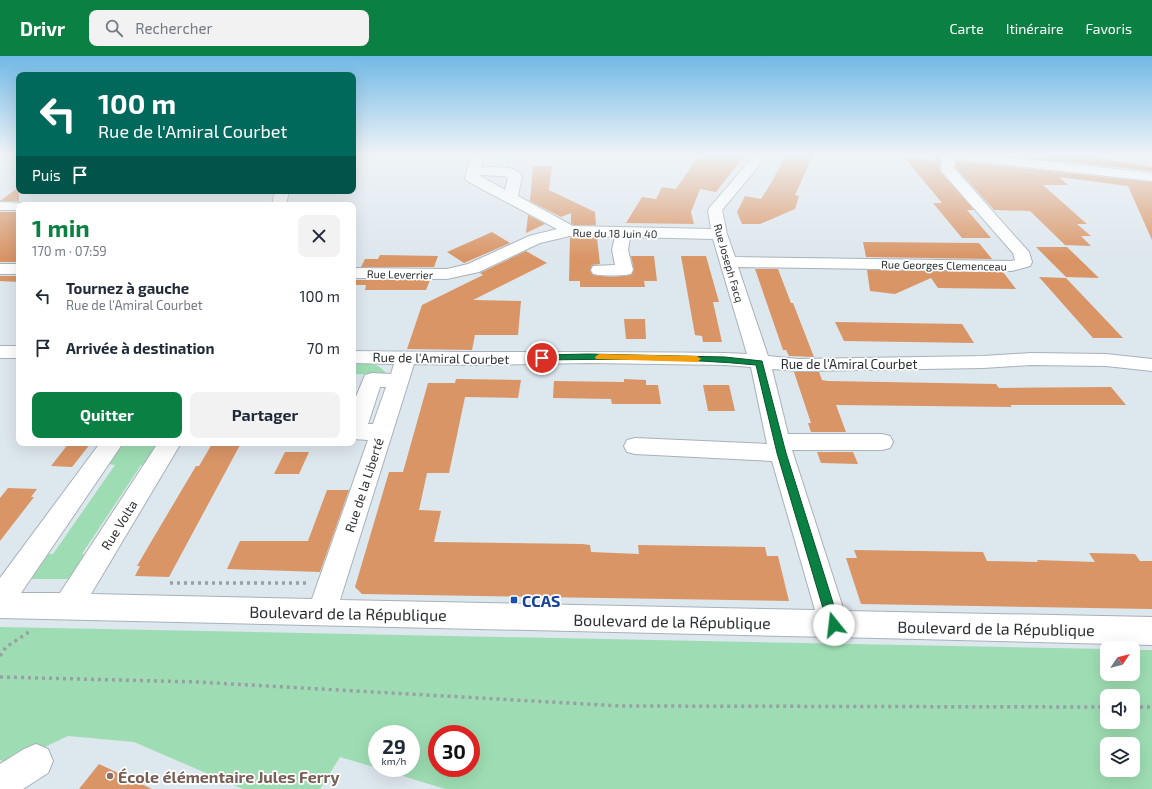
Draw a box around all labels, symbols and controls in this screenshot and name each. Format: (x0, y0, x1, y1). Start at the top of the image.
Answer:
search box (89, 10, 369, 46)
text: Drivr (20, 17, 65, 40)
icon: search (103, 17, 125, 39)
text: Rechercher (135, 19, 213, 37)
text: Carte (950, 20, 984, 37)
text: Itinéraire (1006, 20, 1064, 37)
text: Favoris (1086, 20, 1132, 37)
text: 100 m (98, 86, 176, 120)
icon: left (32, 88, 84, 140)
text: Rue de l'Amiral Courbet (98, 120, 287, 142)
icon: arrive (69, 164, 91, 186)
text: Puis (32, 166, 61, 184)
text: 1 min (32, 213, 90, 242)
button: close (298, 215, 340, 257)
street label: Rue Joseph Facq (712, 222, 746, 304)
street label: Rue du 18 Juin 40 (573, 226, 657, 240)
text: 170 m · 07:59 (32, 243, 107, 259)
street label: Rue Georges Clemenceau (881, 257, 1007, 273)
street label: Rue Leverrier (367, 267, 434, 281)
text: Tournez à gauche (66, 279, 189, 297)
icon: left (32, 285, 54, 307)
text: 100 m (299, 287, 340, 305)
text: Rue de l'Amiral Courbet (66, 297, 203, 313)
icon: arrive (32, 337, 54, 359)
text: Arrivée à destination (66, 339, 214, 357)
text: 70 m (307, 339, 340, 357)
pin (525, 341, 559, 375)
icon: arrive (531, 347, 553, 369)
street label: Rue de l'Amiral Courbet (373, 349, 510, 367)
street label: Rue de l'Amiral Courbet (781, 356, 917, 372)
button: Quitter (32, 392, 182, 438)
button: Partager (190, 392, 340, 438)
street label: Rue de la Liberté (341, 436, 387, 534)
street label: Rue Volta (97, 497, 141, 553)
place label: CCAS (522, 591, 560, 610)
marker: CCAS (509, 595, 519, 605)
street label: Boulevard de la République (249, 602, 447, 624)
position arrow (813, 604, 855, 646)
street label: Boulevard de la République (573, 610, 771, 632)
street label: Boulevard de la République (897, 617, 1095, 639)
north arrow (1100, 641, 1140, 681)
map controls (1100, 641, 1140, 777)
button: sound (1100, 689, 1140, 729)
speed limit sign: 30 (428, 725, 480, 777)
text: 29 (382, 734, 406, 758)
button: layers (1100, 737, 1140, 777)
text: km/h (382, 755, 406, 767)
place label: École élémentaire Jules Ferry (118, 767, 339, 787)
marker: École élémentaire Jules Ferry (105, 771, 115, 781)

